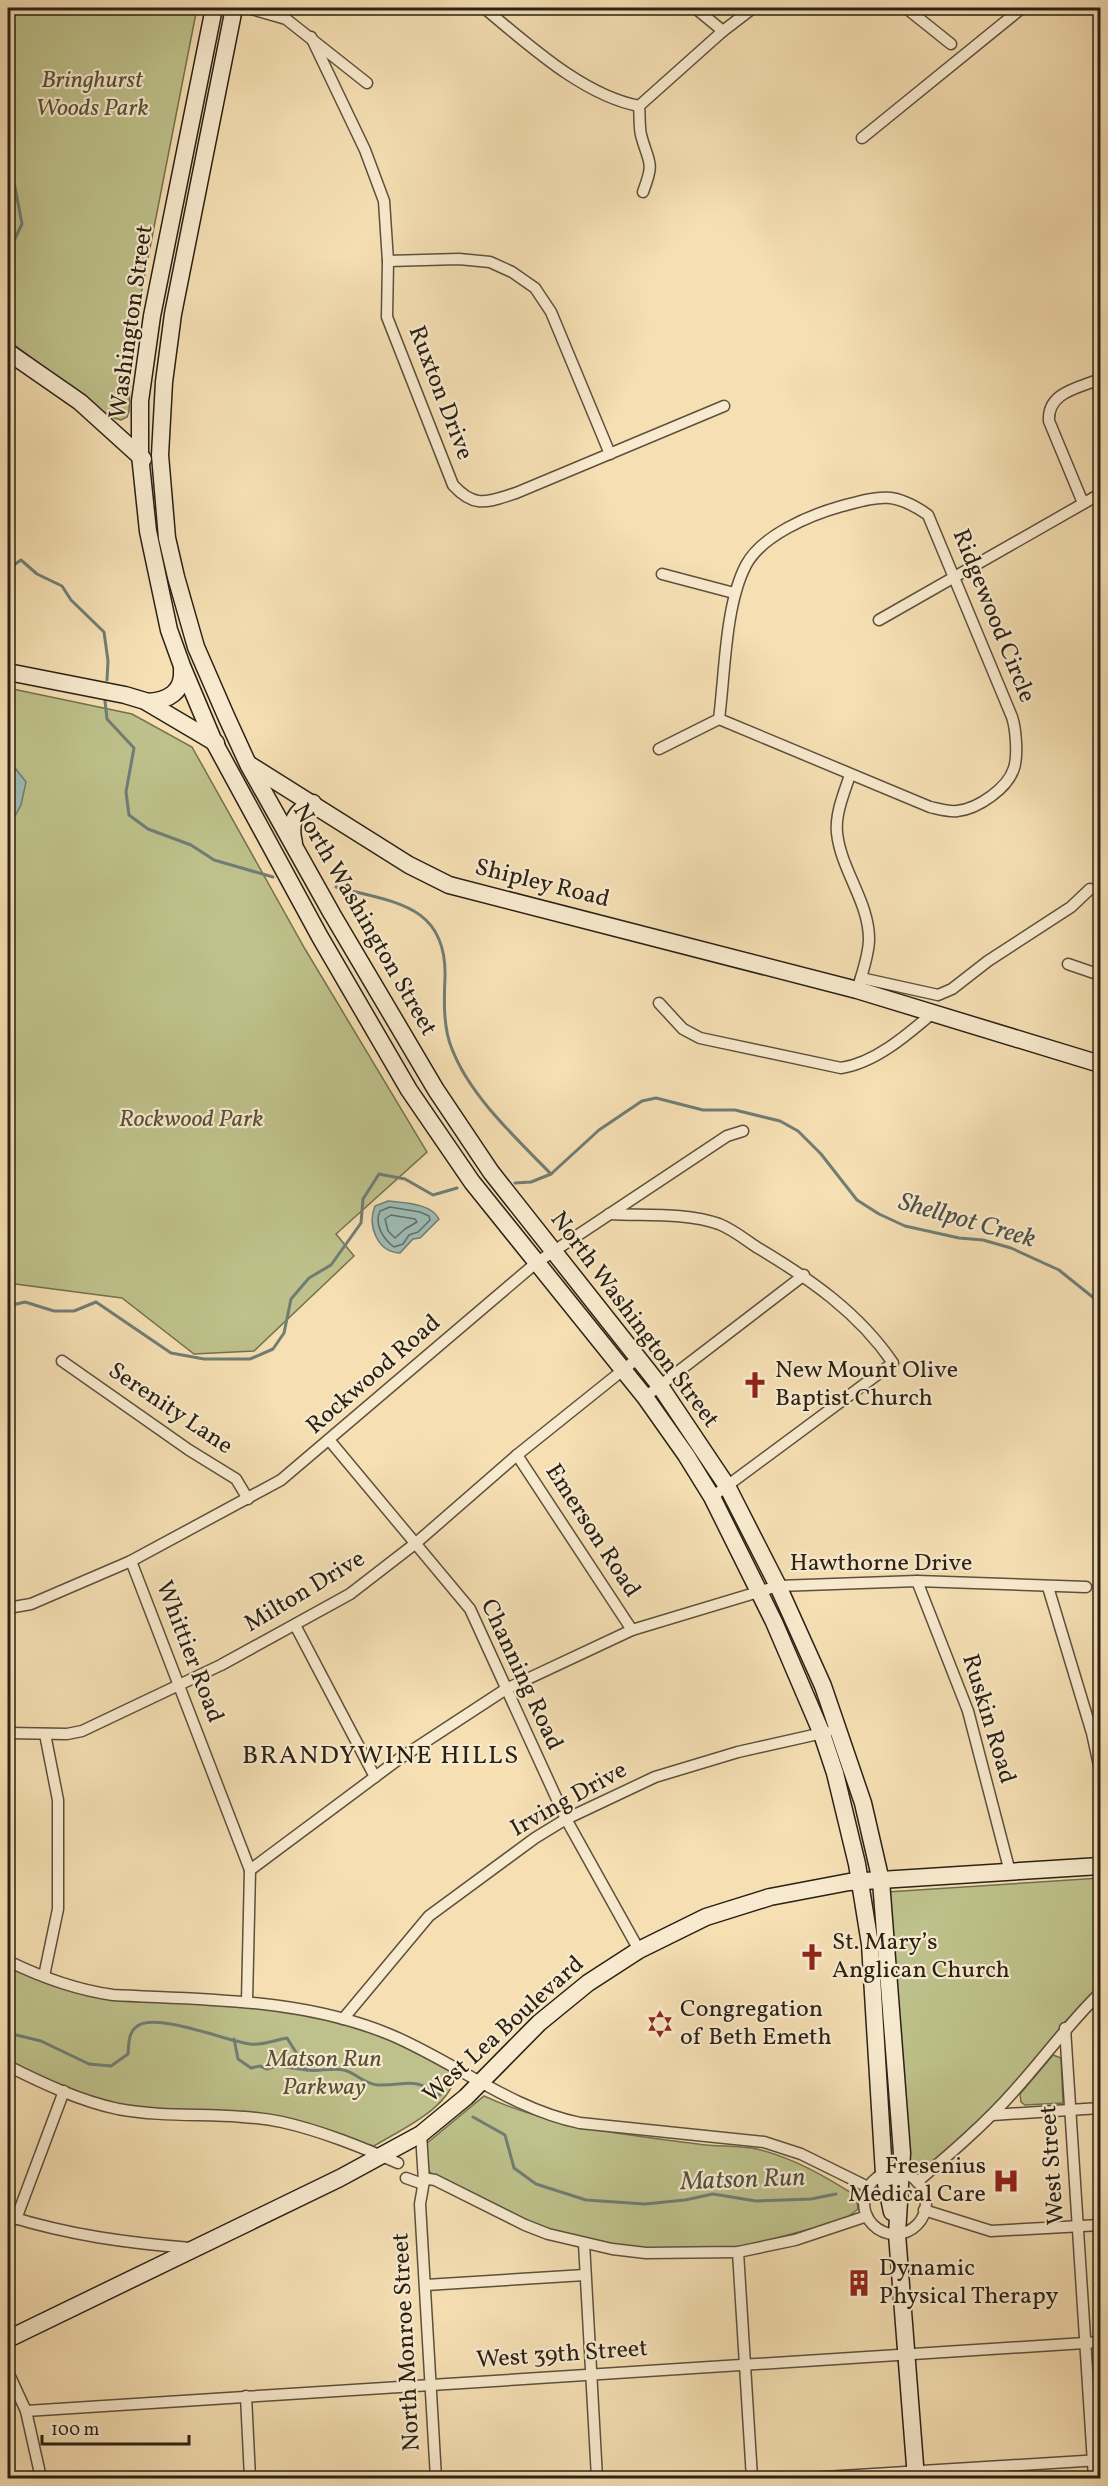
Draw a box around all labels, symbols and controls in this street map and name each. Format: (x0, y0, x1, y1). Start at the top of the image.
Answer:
park label: Bringhurst Woods Park (35, 64, 149, 126)
street label: Washington Street (102, 223, 162, 421)
street label: Ruxton Drive (399, 321, 481, 465)
street label: Ridgewood Circle (943, 524, 1043, 708)
street label: North Washington Street (283, 798, 445, 1042)
street label: Shipley Road (471, 851, 613, 917)
park label: Rockwood Park (119, 1103, 263, 1137)
water label: Shellpot Creek (894, 1184, 1040, 1258)
street label: North Washington Street (541, 1205, 727, 1435)
street label: Rockwood Road (299, 1307, 449, 1443)
place label: New Mount Olive Baptist Church (775, 1354, 958, 1416)
street label: Serenity Lane (101, 1355, 239, 1463)
church icon: New Mount Olive Baptist Church (740, 1370, 770, 1400)
street label: Emerson Road (536, 1457, 648, 1605)
street label: Milton Drive (238, 1543, 372, 1641)
street label: Hawthorne Drive (790, 1547, 972, 1581)
street label: Whittier Road (146, 1576, 232, 1728)
street label: Channing Road (471, 1594, 571, 1756)
street label: Ruskin Road (952, 1650, 1024, 1788)
district label: BRANDYWINE HILLS (242, 1738, 520, 1774)
street label: Irving Drive (505, 1754, 633, 1846)
place label: St. Mary’s Anglican Church (832, 1926, 1010, 1988)
church icon: St. Mary’s Anglican Church (797, 1942, 827, 1972)
street label: West Lea Boulevard (416, 1948, 592, 2112)
place label: Congregation of Beth Emeth (680, 1993, 832, 2055)
synagogue icon: Congregation of Beth Emeth (645, 2009, 675, 2039)
park label: Matson Run Parkway (265, 2043, 382, 2105)
street label: West Street (1032, 2104, 1074, 2226)
place label: Fresenius Medical Care (848, 2150, 986, 2212)
water label: Matson Run (679, 2160, 806, 2200)
hospital icon: Fresenius Medical Care (991, 2166, 1021, 2196)
street label: North Monroe Street (384, 2232, 430, 2452)
place label: Dynamic Physical Therapy (879, 2252, 1058, 2314)
building icon: Dynamic Physical Therapy (844, 2268, 874, 2298)
street label: West 39th Street (475, 2332, 649, 2378)
scale bar (42, 2408, 189, 2446)
text: 100 m (51, 2418, 100, 2443)

